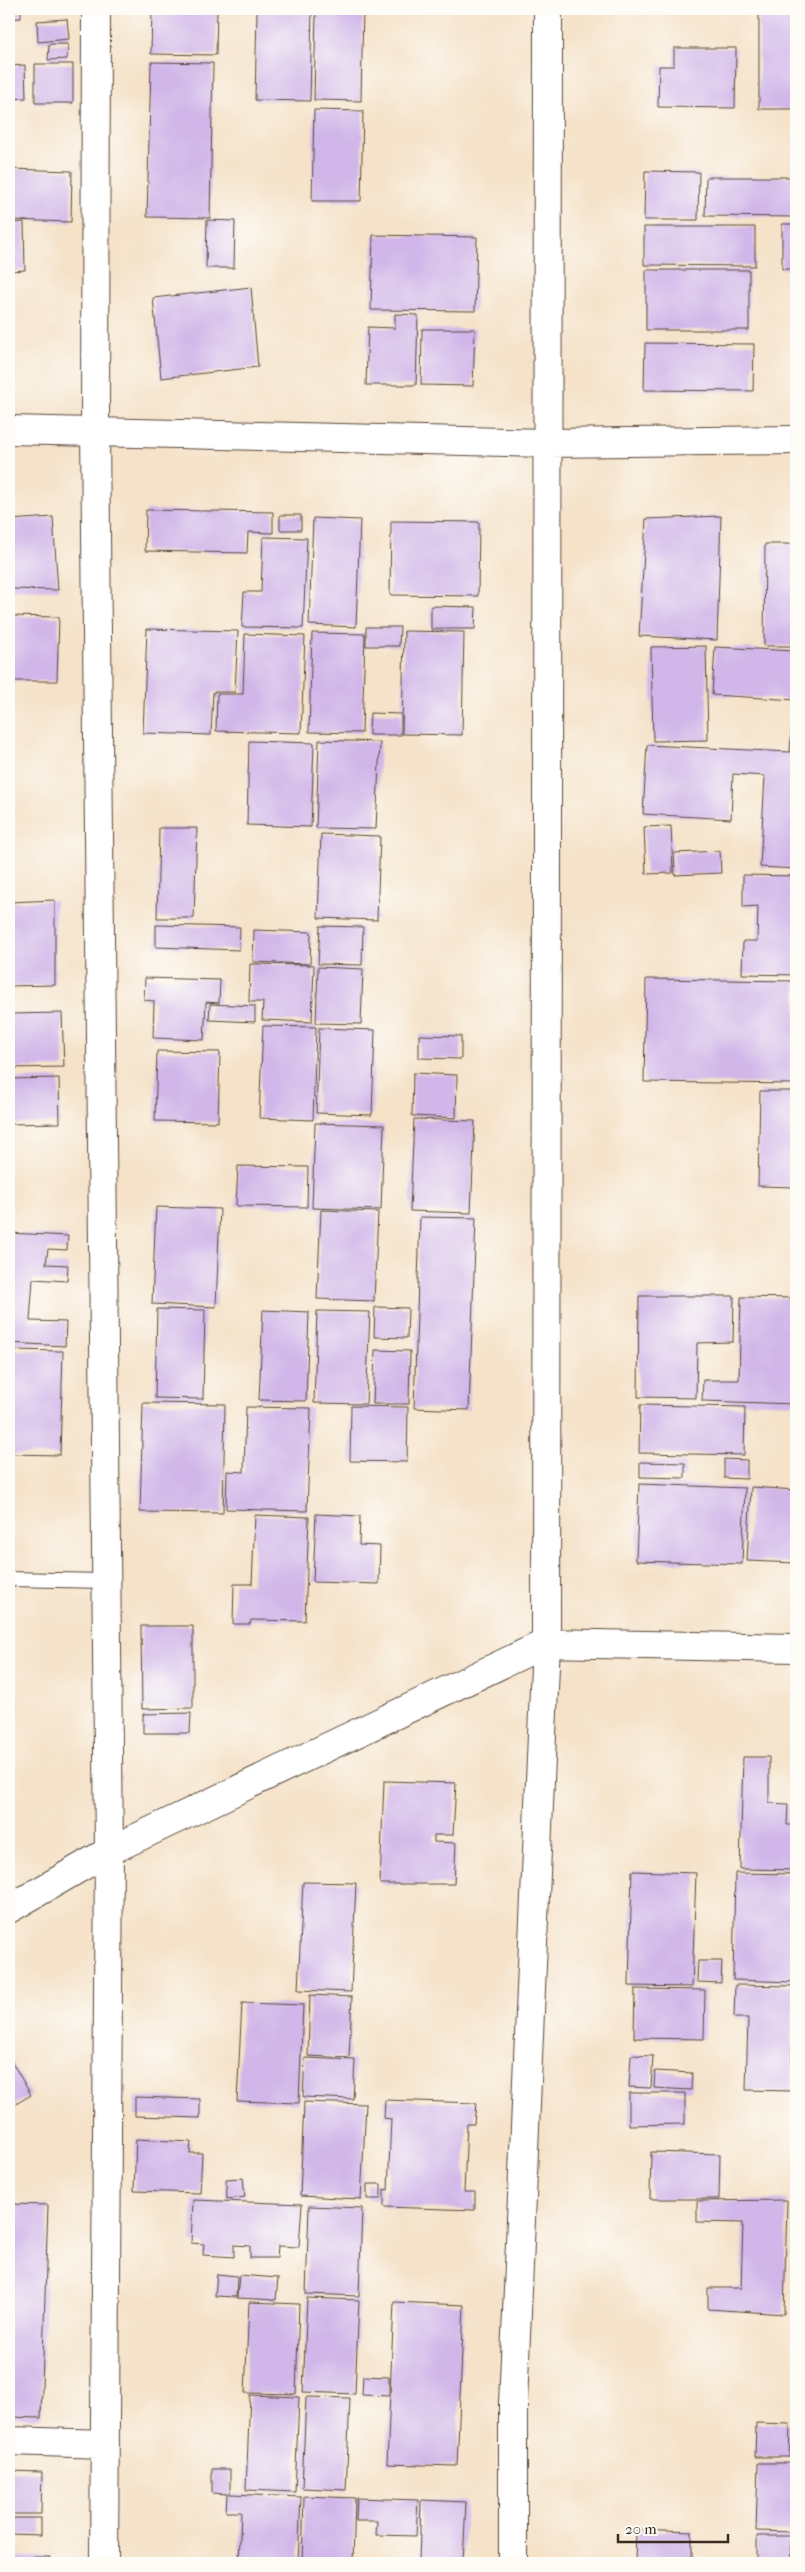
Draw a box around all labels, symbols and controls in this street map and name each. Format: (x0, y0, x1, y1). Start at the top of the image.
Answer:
scale bar (618, 2512, 728, 2544)
text: 20 m (625, 2520, 657, 2538)

